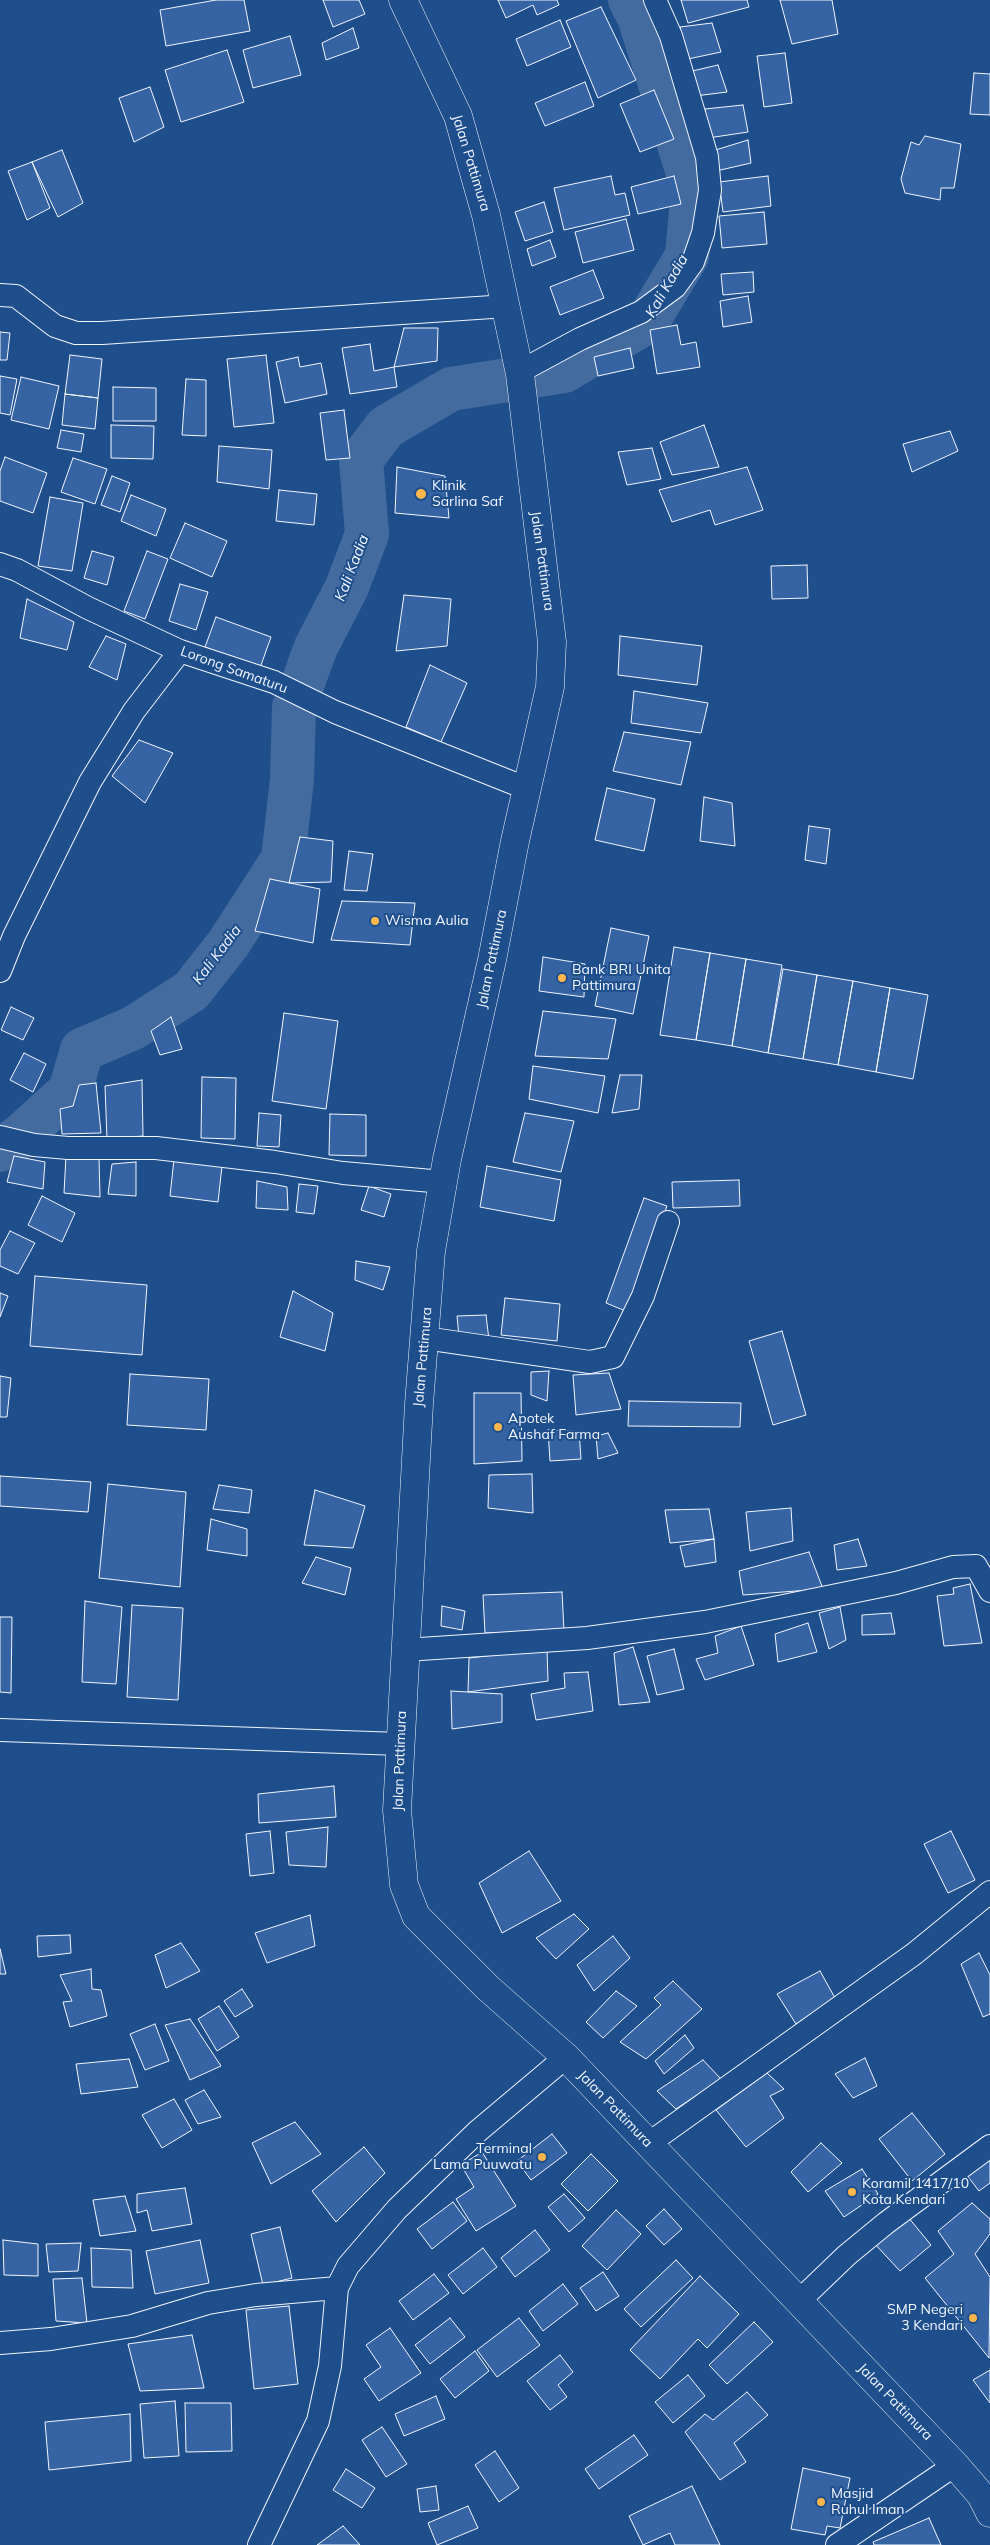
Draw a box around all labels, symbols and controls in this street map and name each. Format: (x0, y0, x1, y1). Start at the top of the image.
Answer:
street label: Jalan Pattimura (448, 112, 494, 214)
water label: Kali Kadia (642, 251, 692, 321)
place label: Klinik Sarlina Saf (432, 478, 503, 511)
marker: Klinik Sarlina Saf (414, 487, 428, 501)
street label: Jalan Pattimura (527, 510, 557, 612)
water label: Kali Kadia (331, 532, 373, 604)
street label: Lorong Samaturu (178, 643, 290, 697)
street label: Jalan Pattimura (473, 908, 511, 1010)
place label: Wisma Aulia (385, 913, 469, 929)
marker: Wisma Aulia (369, 915, 381, 927)
water label: Kali Kadia (189, 922, 245, 988)
place label: Bank BRI Unita Pattimura (572, 962, 671, 994)
marker: Bank BRI Unita Pattimura (556, 972, 568, 984)
street label: Jalan Pattimura (410, 1306, 436, 1408)
place label: Apotek Aushaf Farma (508, 1411, 600, 1444)
marker: Apotek Aushaf Farma (492, 1421, 504, 1433)
street label: Jalan Pattimura (390, 1710, 410, 1812)
street label: Jalan Pattimura (574, 2067, 656, 2151)
place label: Terminal Lama Puuwatu (433, 2141, 532, 2174)
marker: Terminal Lama Puuwatu (536, 2151, 548, 2163)
place label: Koramil 1417/10 Kota Kendari (862, 2176, 969, 2208)
marker: Koramil 1417/10 Kota Kendari (846, 2186, 858, 2198)
place label: SMP Negeri 3 Kendari (887, 2302, 963, 2334)
marker: SMP Negeri 3 Kendari (967, 2312, 979, 2324)
street label: Jalan Pattimura (854, 2360, 936, 2444)
place label: Masjid Ruhul Iman (831, 2486, 905, 2518)
marker: Masjid Ruhul Iman (815, 2496, 827, 2508)

